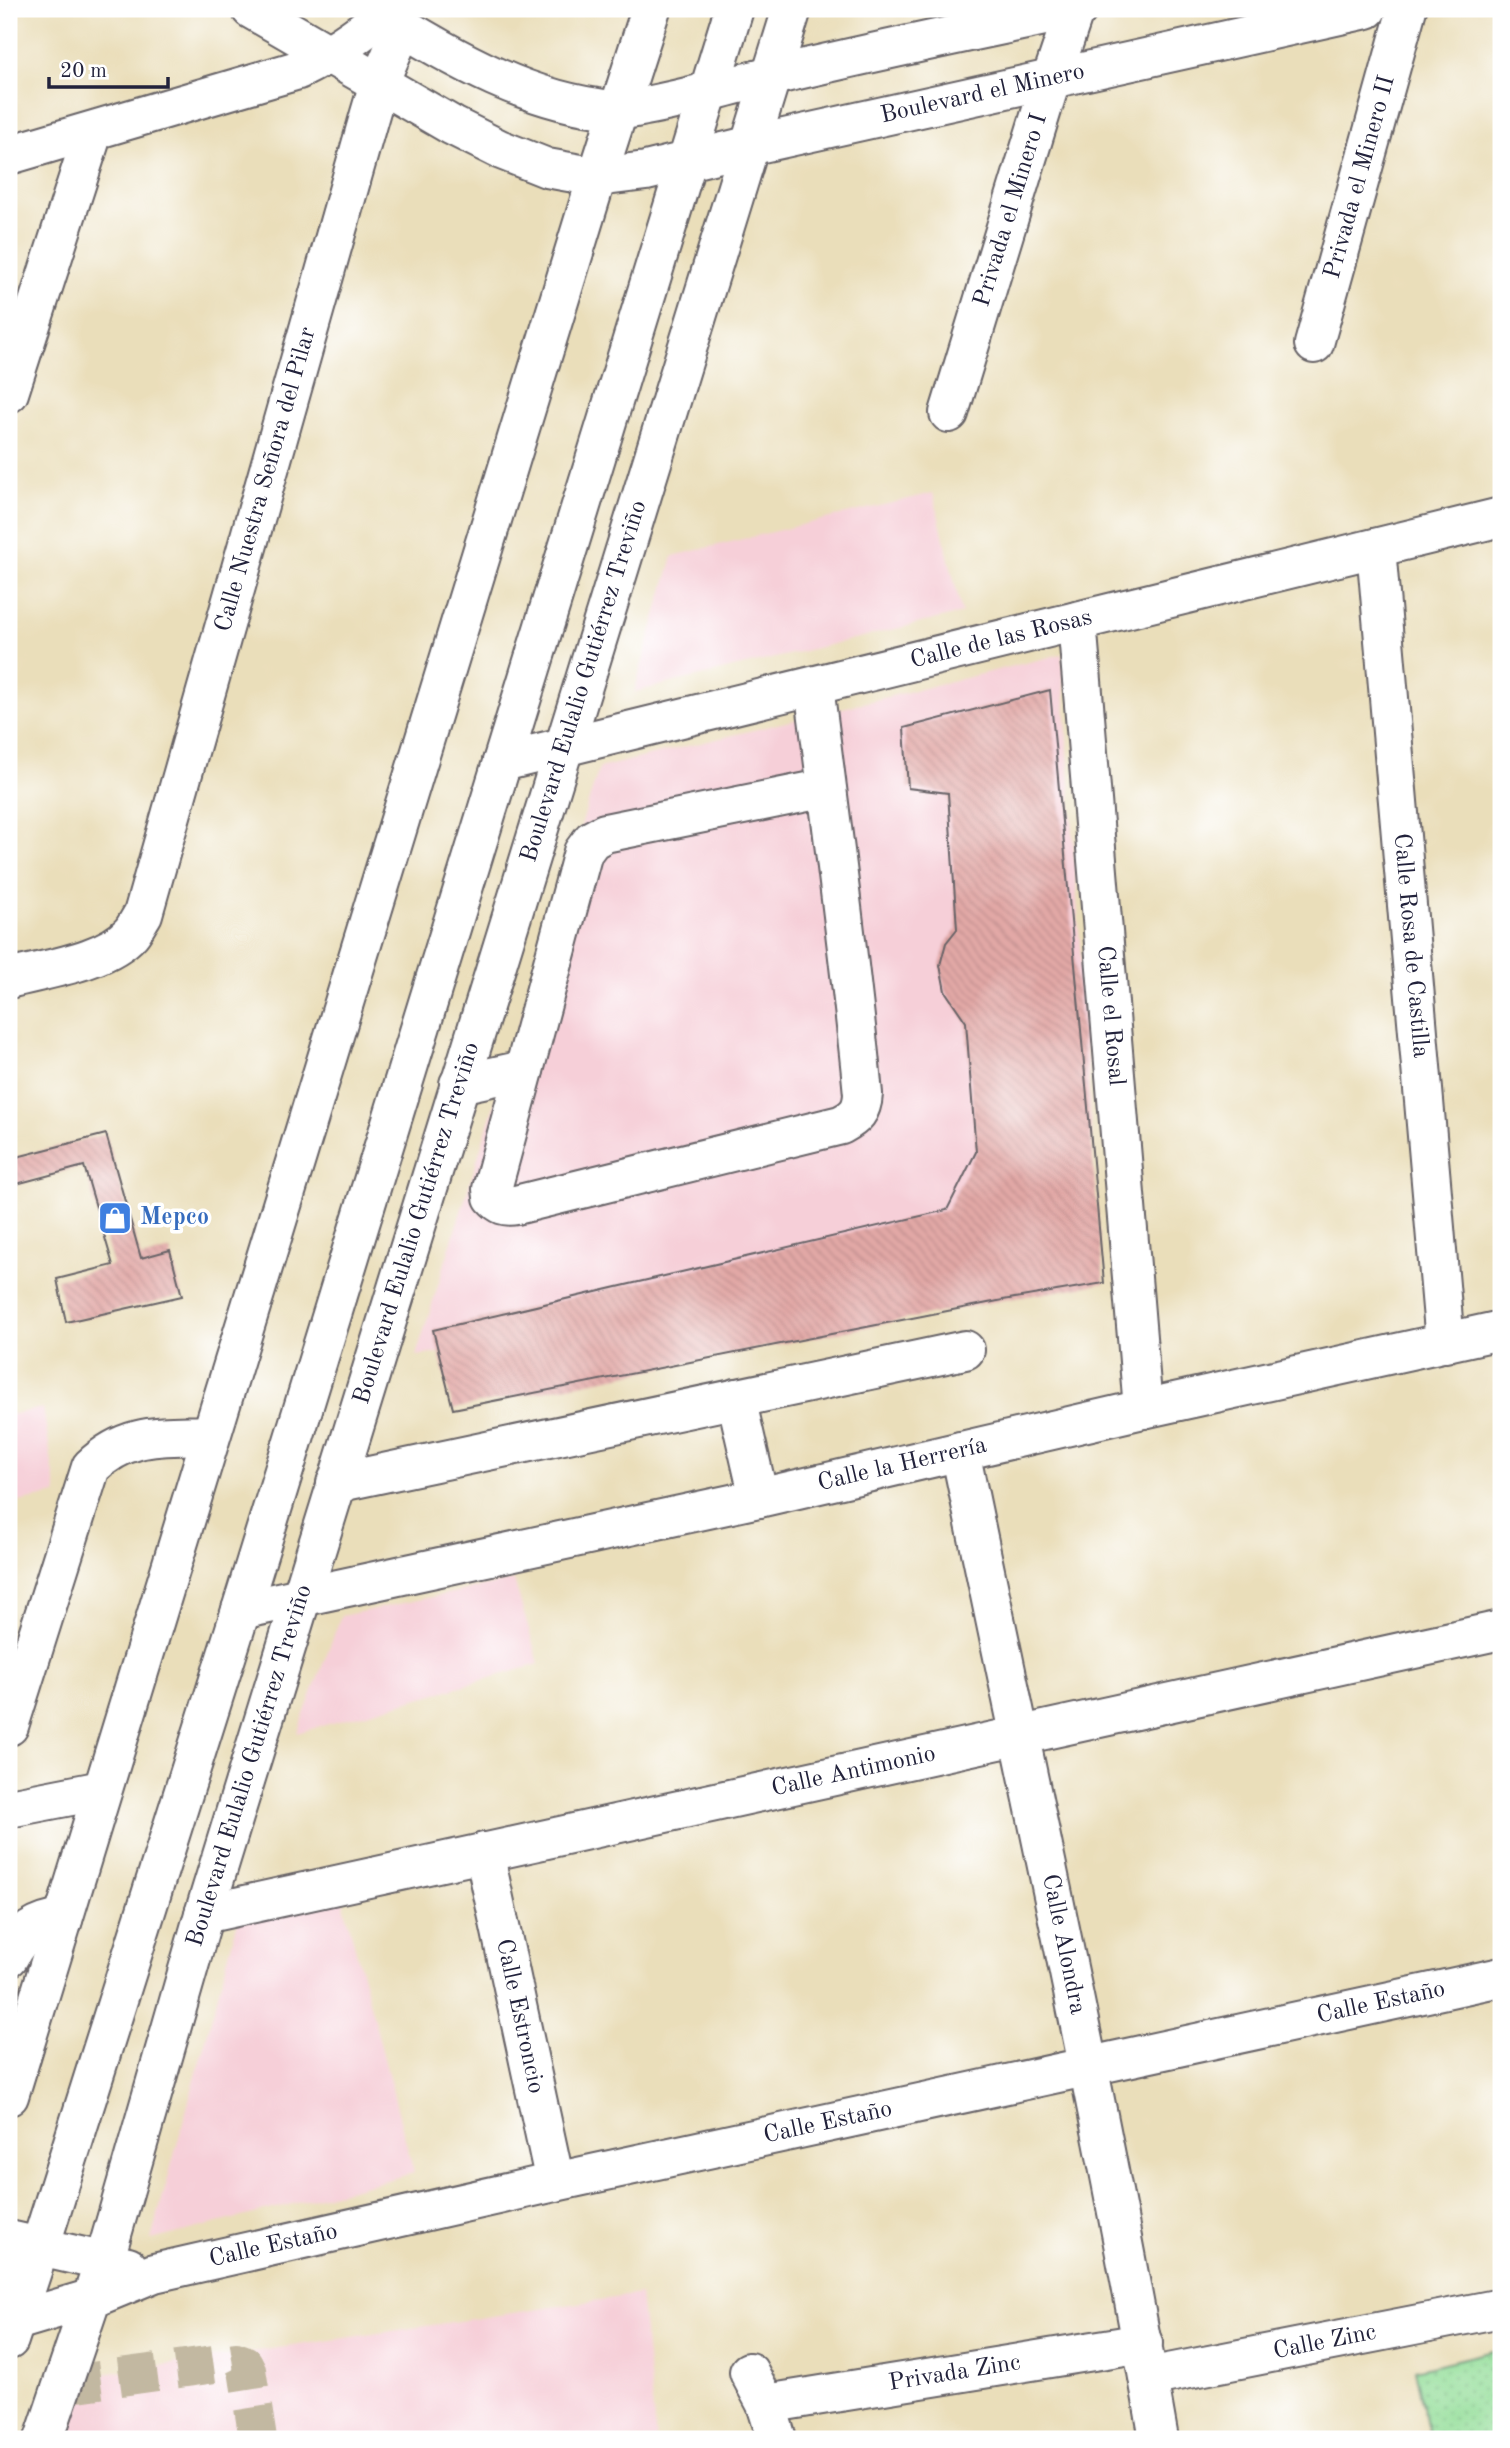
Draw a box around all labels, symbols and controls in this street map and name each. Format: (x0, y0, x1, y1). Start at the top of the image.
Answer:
scale bar (49, 46, 168, 90)
street label: Boulevard el Minero (878, 60, 1087, 128)
text: 20 m (60, 61, 107, 82)
street label: Privada el Minero II (1321, 73, 1400, 282)
street label: Privada el Minero I (970, 111, 1052, 310)
street label: Calle Nuestra Señora del Pilar (212, 325, 321, 635)
street label: Boulevard Eulalio Gutiérrez Treviño (517, 498, 651, 865)
street label: Calle de las Rosas (908, 606, 1095, 673)
street label: Calle Rosa de Castilla (1389, 832, 1432, 1059)
street label: Calle el Rosal (1092, 944, 1128, 1087)
street label: Boulevard Eulalio Gutiérrez Treviño (350, 1040, 484, 1407)
shop icon: Mepco (96, 1199, 134, 1237)
place label: Mepco (140, 1206, 209, 1230)
street label: Calle la Herrería (815, 1434, 989, 1496)
street label: Boulevard Eulalio Gutiérrez Treviño (183, 1582, 317, 1950)
street label: Calle Antimonio (769, 1742, 938, 1801)
street label: Calle Alondra (1037, 1872, 1089, 2017)
street label: Calle Estroncio (491, 1937, 548, 2096)
street label: Calle Estaño (1315, 1977, 1448, 2029)
street label: Calle Estaño (761, 2097, 894, 2148)
street label: Calle Estaño (207, 2220, 340, 2272)
street label: Calle Zinc (1271, 2321, 1378, 2364)
street label: Privada Zinc (887, 2351, 1022, 2396)

